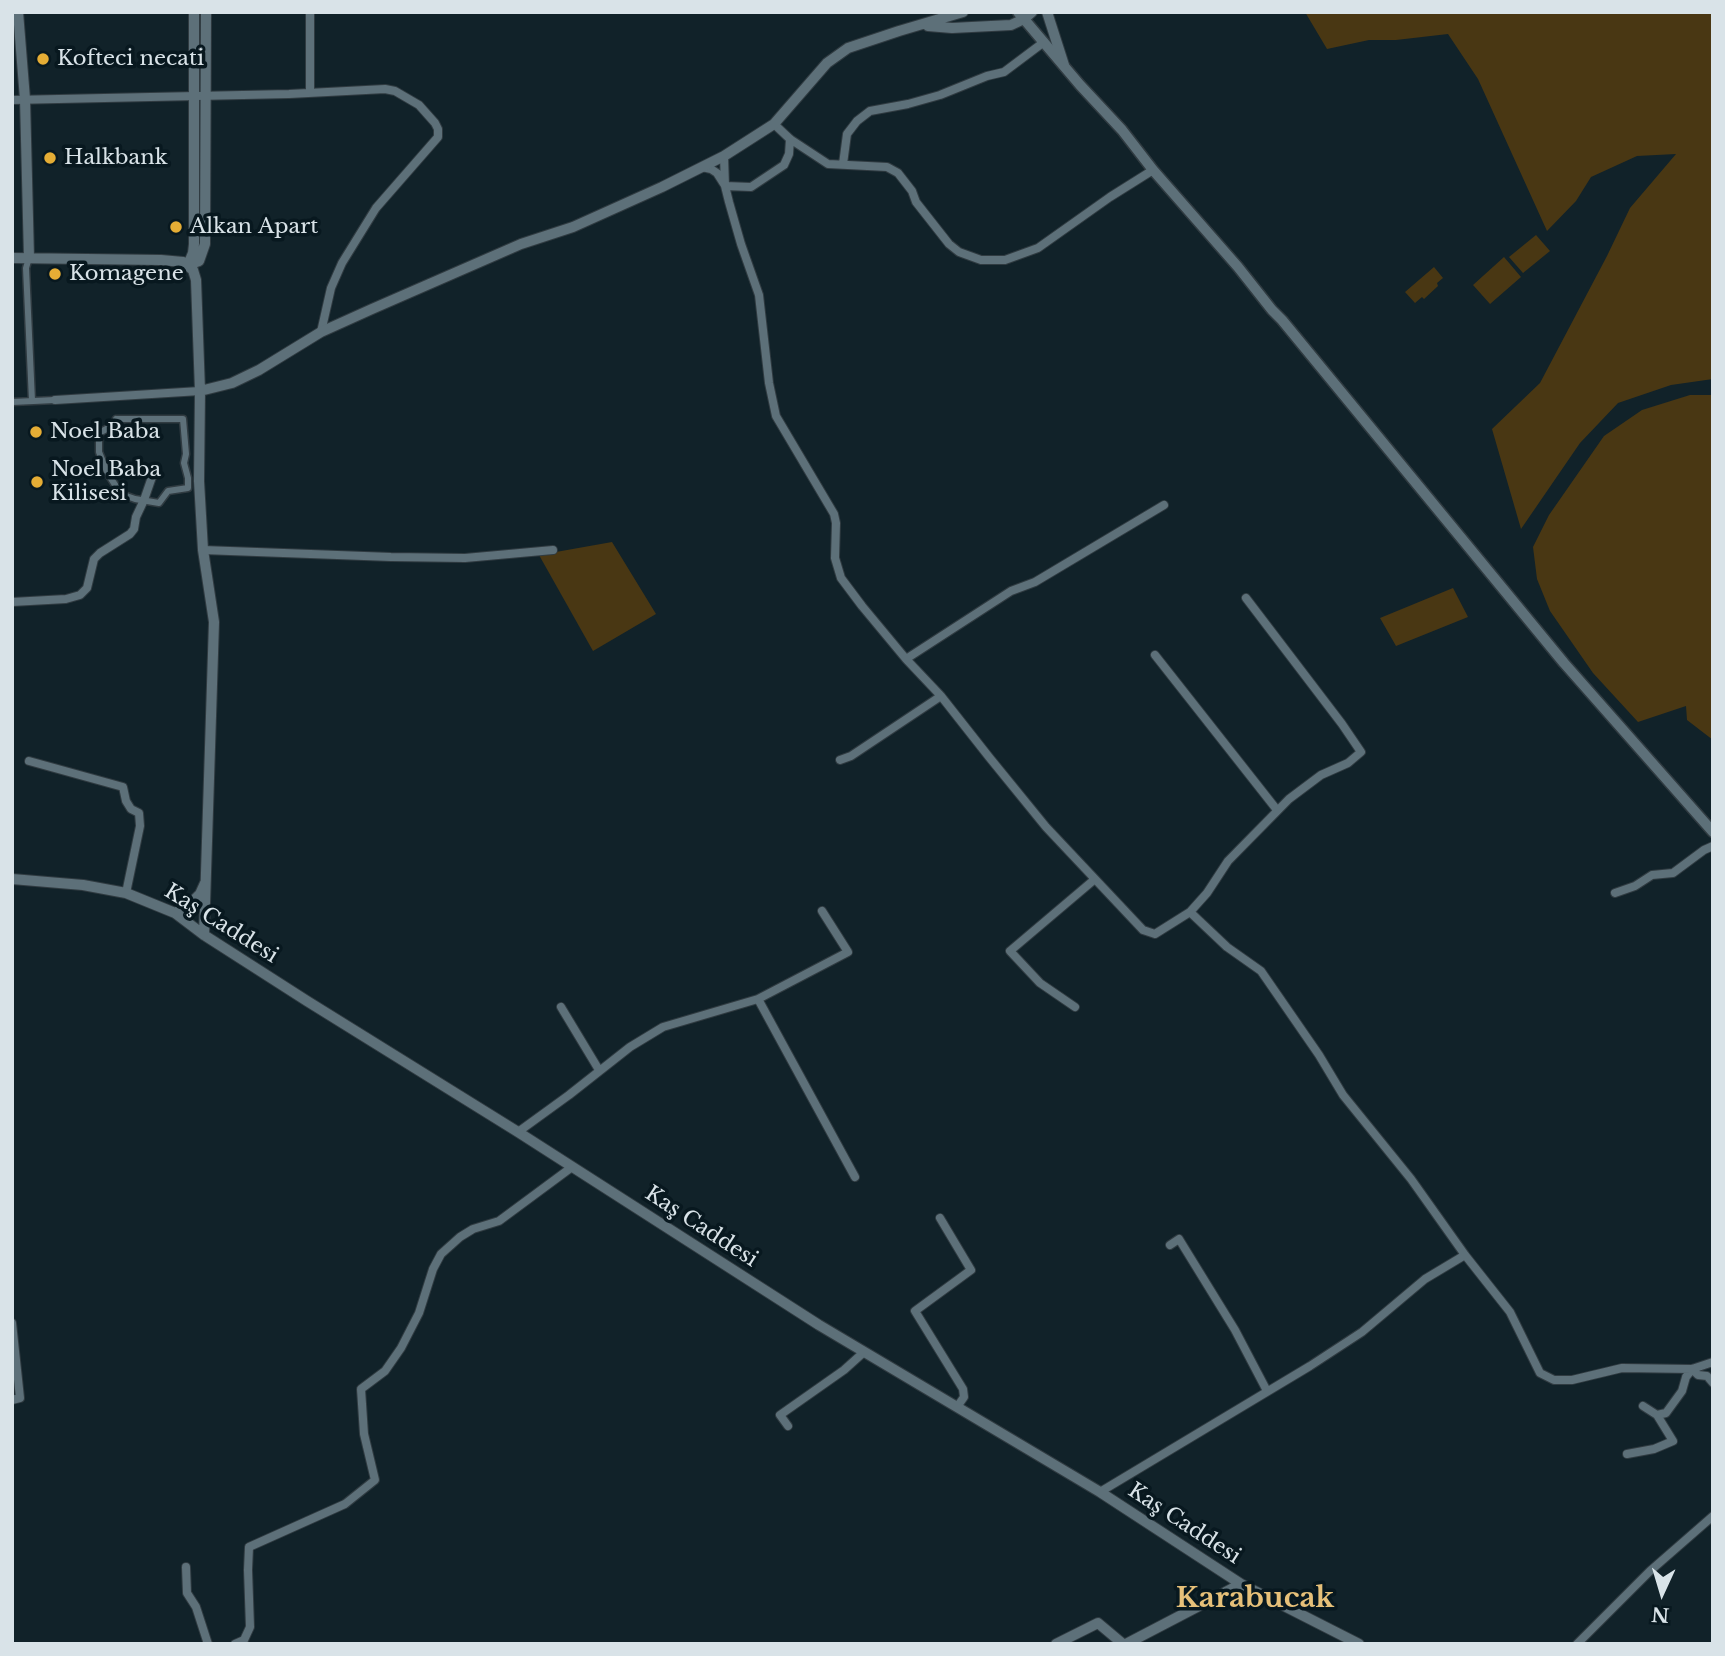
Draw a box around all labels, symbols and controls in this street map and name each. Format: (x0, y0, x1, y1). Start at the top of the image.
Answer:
place label: Kofteci necati (57, 46, 204, 72)
marker: Kofteci necati (35, 51, 51, 67)
place label: Halkbank (64, 145, 168, 171)
marker: Halkbank (42, 150, 58, 166)
place label: Alkan Apart (190, 214, 318, 240)
marker: Alkan Apart (168, 219, 184, 235)
place label: Komagene (69, 261, 184, 287)
marker: Komagene (47, 266, 63, 282)
place label: Noel Baba (50, 419, 160, 445)
marker: Noel Baba (28, 424, 44, 440)
place label: Noel Baba Kilisesi (51, 457, 161, 507)
marker: Noel Baba Kilisesi (29, 474, 45, 490)
street label: Kaş Caddesi (160, 879, 282, 969)
street label: Kaş Caddesi (640, 1181, 762, 1273)
street label: Kaş Caddesi (1123, 1478, 1245, 1570)
north arrow (1627, 1558, 1697, 1628)
district label: Karabucak (1176, 1582, 1334, 1616)
text: N (1651, 1602, 1670, 1627)

